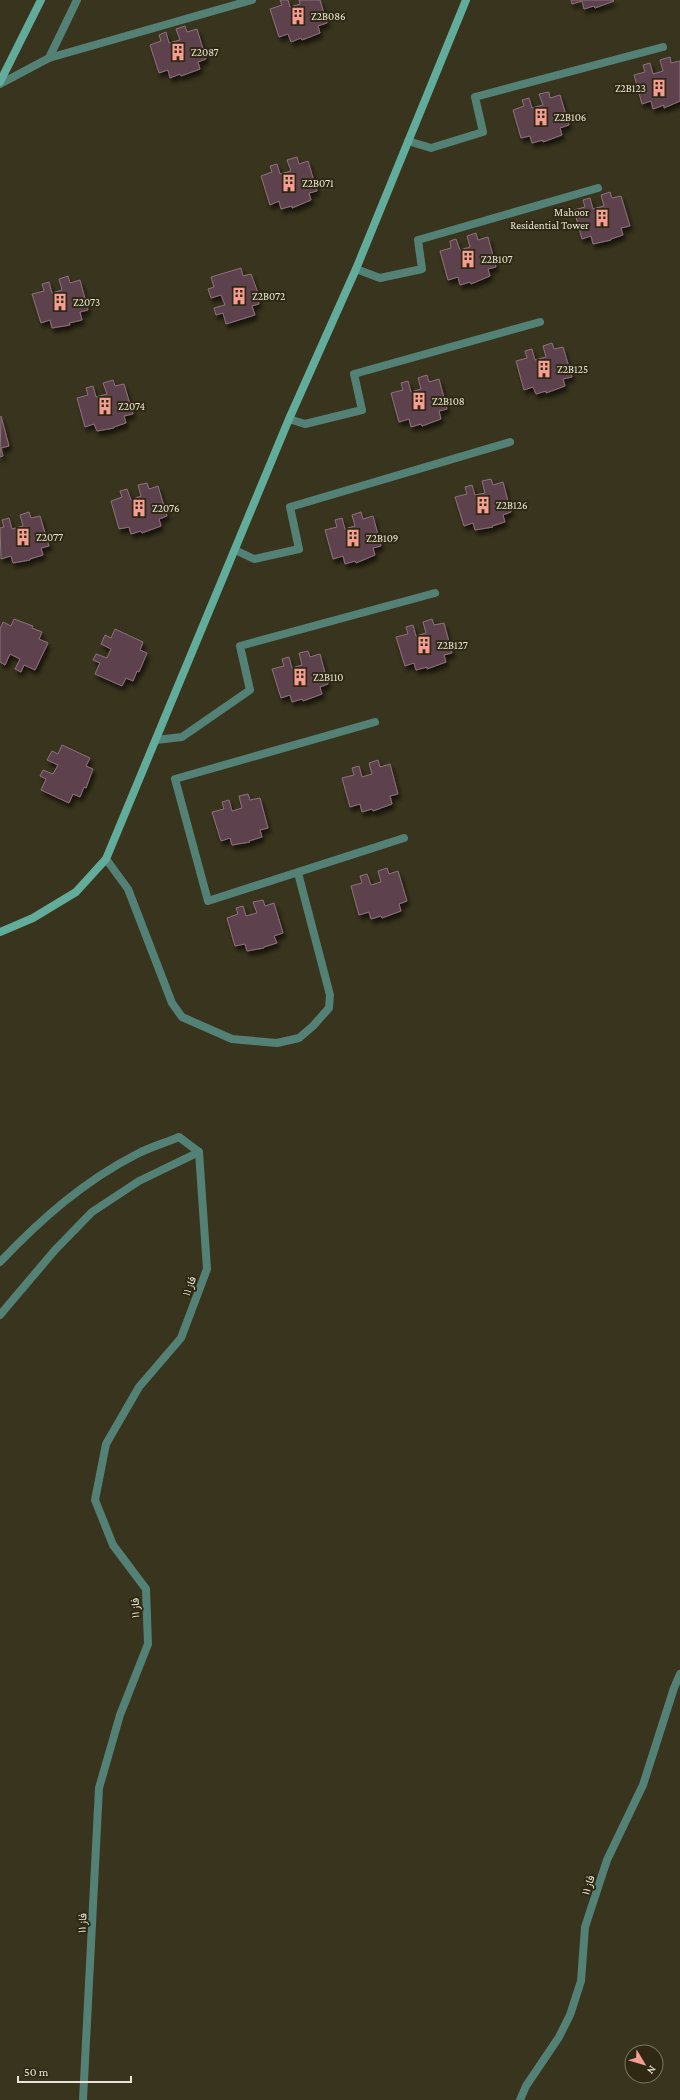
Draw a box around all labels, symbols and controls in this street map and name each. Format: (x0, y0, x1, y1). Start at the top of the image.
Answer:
building icon: Z2B086 (288, 6, 308, 26)
place label: Z2B086 (311, 10, 346, 22)
building icon: Z2087 (168, 42, 188, 62)
place label: Z2087 (191, 46, 219, 58)
building icon: Z2B123 (649, 78, 669, 98)
place label: Z2B123 (615, 82, 646, 94)
building icon: Z2B106 (531, 107, 551, 127)
place label: Z2B106 (554, 111, 586, 123)
building icon: Z2B071 (279, 173, 299, 193)
place label: Z2B071 (302, 177, 334, 189)
place label: Mahoor Residential Tower (510, 206, 589, 231)
building icon: Mahoor Residential Tower (592, 208, 612, 228)
building icon: Z2B107 (458, 249, 478, 269)
place label: Z2B107 (481, 253, 513, 265)
building icon: Z2B072 (229, 286, 249, 306)
place label: Z2B072 (252, 290, 285, 302)
building icon: Z2073 (50, 292, 70, 312)
place label: Z2073 (73, 296, 100, 308)
building icon: Z2B125 (534, 359, 554, 379)
place label: Z2B125 (557, 363, 588, 375)
building icon: Z2B108 (409, 391, 429, 411)
place label: Z2B108 (432, 395, 465, 407)
building icon: Z2074 (95, 396, 115, 416)
place label: Z2074 (118, 400, 146, 412)
building icon: Z2B126 (473, 495, 493, 515)
building icon: Z2076 (129, 498, 149, 518)
place label: Z2B126 (496, 499, 527, 511)
place label: Z2076 (152, 502, 179, 514)
building icon: Z2077 (13, 527, 33, 547)
building icon: Z2B109 (343, 528, 363, 548)
place label: Z2077 (36, 531, 63, 543)
place label: Z2B109 (366, 532, 398, 544)
building icon: Z2B127 (414, 635, 434, 655)
place label: Z2B127 (437, 639, 468, 651)
building icon: Z2B110 (290, 667, 310, 687)
place label: Z2B110 (313, 671, 344, 683)
street label: فاز ۱۱ (180, 1274, 199, 1298)
street label: فاز ۱۱ (129, 1598, 142, 1618)
street label: فاز ۱۱ (579, 1874, 598, 1897)
street label: فاز ۱۱ (75, 1913, 90, 1933)
north arrow (624, 2044, 664, 2084)
scale bar (18, 2058, 131, 2084)
text: N (645, 2064, 659, 2077)
text: 50 m (24, 2065, 49, 2079)

